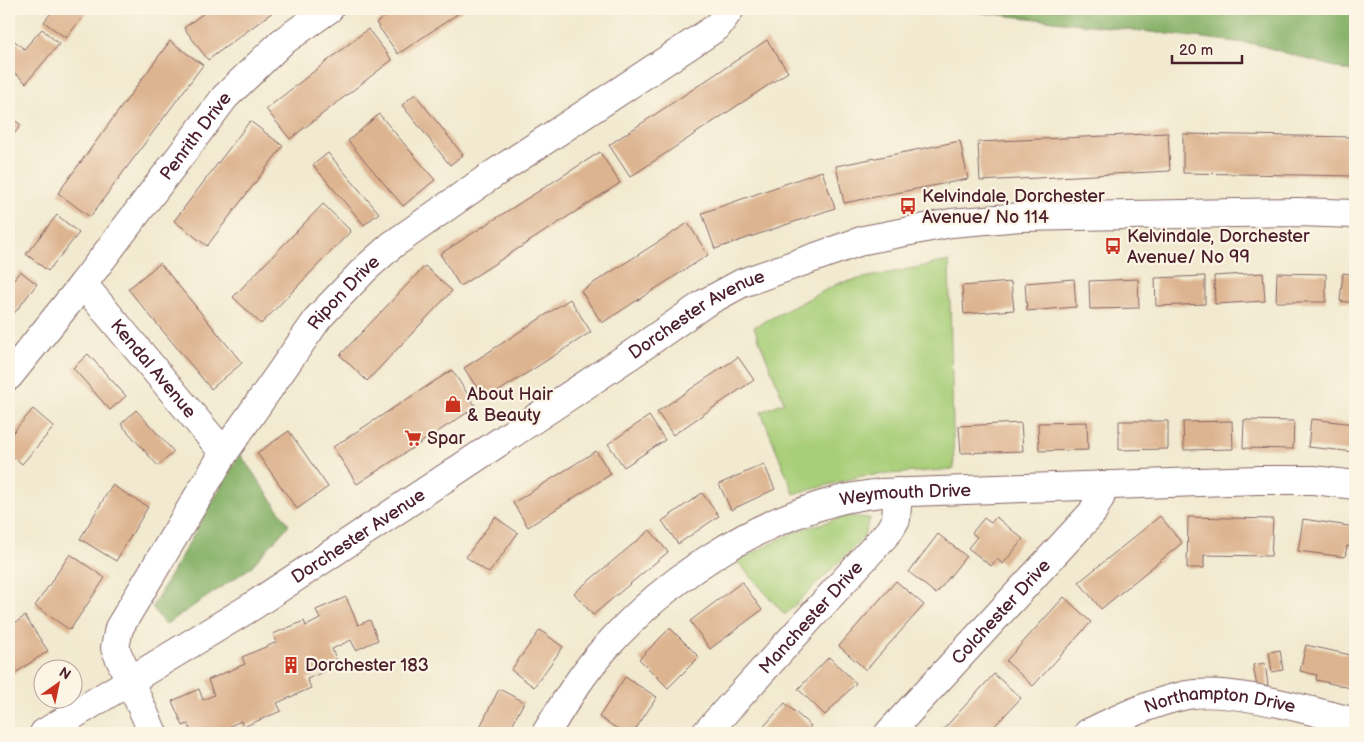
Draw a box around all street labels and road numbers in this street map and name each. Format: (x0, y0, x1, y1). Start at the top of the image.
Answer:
street label: Penrith Drive (155, 88, 236, 184)
street label: Ripon Drive (303, 251, 384, 334)
street label: Dorchester Avenue (625, 265, 768, 364)
street label: Kendal Avenue (106, 315, 201, 422)
street label: Weymouth Drive (838, 479, 972, 510)
street label: Dorchester Avenue (287, 484, 429, 588)
street label: Colchester Drive (947, 555, 1055, 669)
street label: Manchester Drive (754, 557, 867, 678)
street label: Northampton Drive (1141, 683, 1298, 718)

